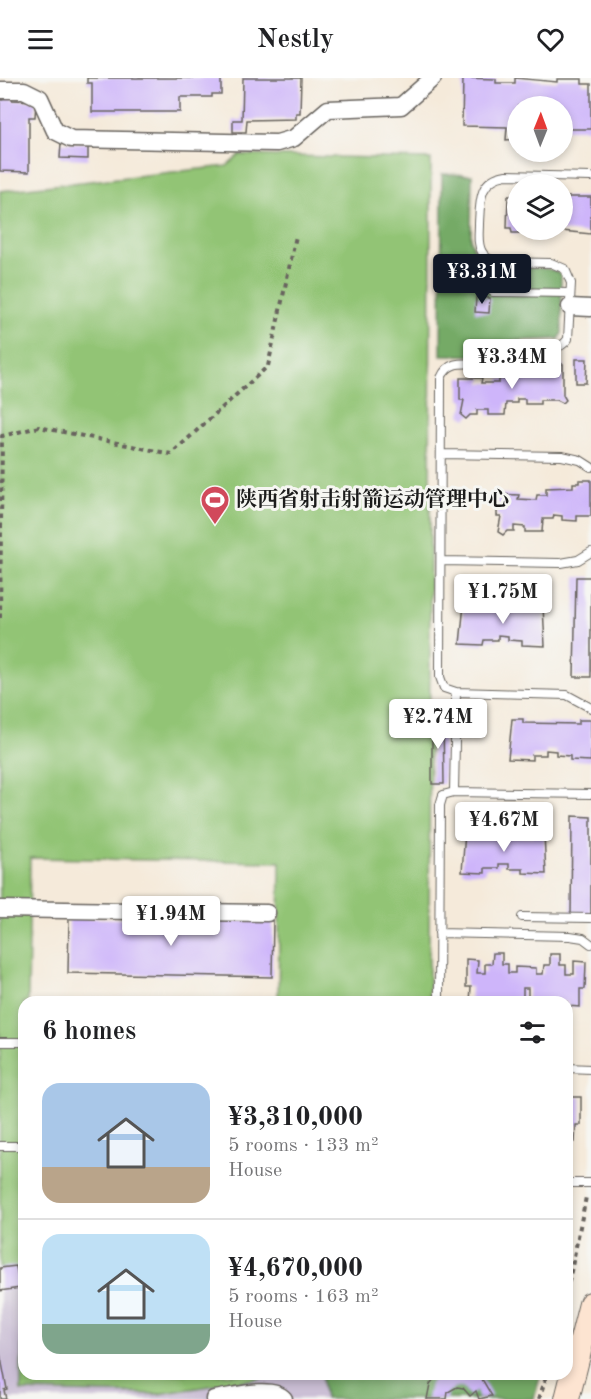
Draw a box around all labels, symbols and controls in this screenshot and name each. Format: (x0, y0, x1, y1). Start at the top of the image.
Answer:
icon: menu (24, 23, 57, 56)
icon: heart (534, 23, 567, 56)
text: Nestly (257, 26, 334, 53)
north arrow (507, 96, 573, 162)
map controls (507, 96, 573, 240)
button: layers (507, 174, 573, 240)
pin: ¥3.31M (433, 254, 531, 305)
text: ¥3.31M (447, 263, 517, 283)
pin: ¥3.34M (463, 339, 561, 390)
text: ¥3.34M (477, 348, 547, 368)
sports icon: 陕西省射击射箭运动管理中心 (199, 484, 231, 526)
place label: 陕西省射击射箭运动管理中心 (236, 487, 509, 511)
pin: ¥1.75M (454, 574, 552, 625)
text: ¥1.75M (468, 583, 538, 603)
pin: ¥2.74M (389, 699, 487, 750)
text: ¥2.74M (403, 708, 473, 728)
pin: ¥4.67M (455, 802, 553, 853)
text: ¥4.67M (469, 811, 539, 831)
pin: ¥1.94M (122, 896, 220, 947)
text: ¥1.94M (136, 905, 206, 925)
icon: filters (516, 1016, 549, 1049)
text: 6 homes (42, 1019, 136, 1045)
text: ¥3,310,000 (228, 1105, 363, 1131)
icon: home (90, 1107, 162, 1179)
text: 5 rooms · 133 m² (228, 1136, 378, 1156)
text: House (228, 1161, 282, 1181)
text: ¥4,670,000 (228, 1256, 363, 1282)
icon: home (90, 1258, 162, 1330)
text: 5 rooms · 163 m² (228, 1287, 378, 1307)
text: House (228, 1312, 282, 1332)

